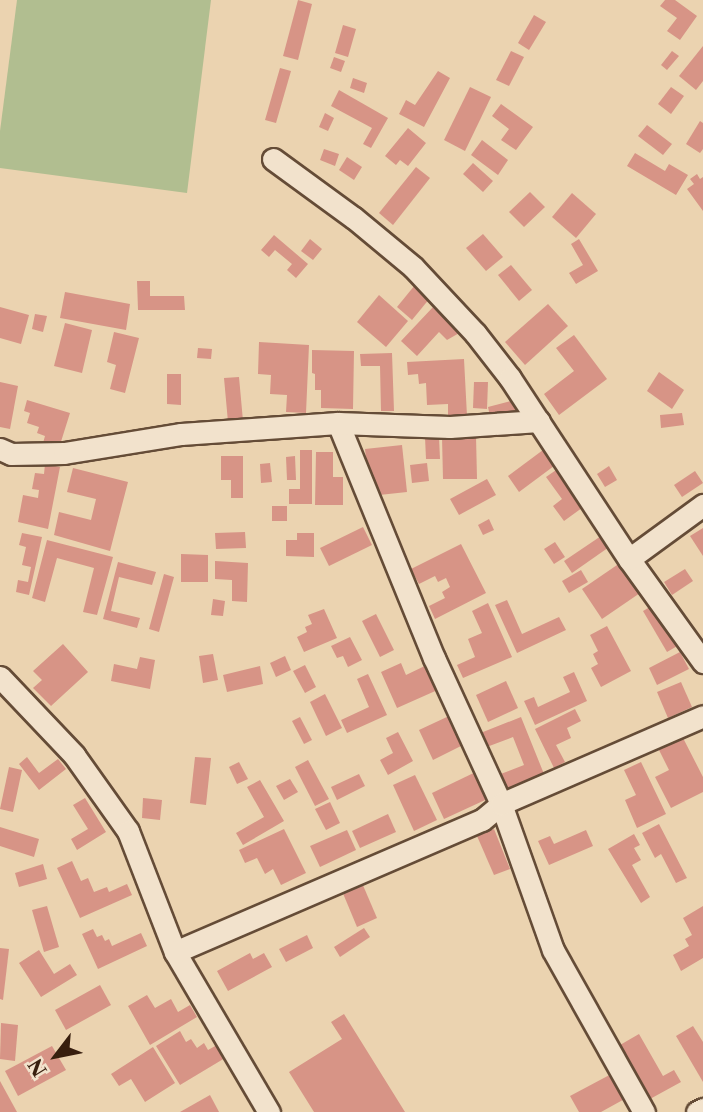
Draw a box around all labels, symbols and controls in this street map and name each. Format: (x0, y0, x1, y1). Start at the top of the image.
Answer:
north arrow (21, 1021, 91, 1091)
text: N (24, 1054, 52, 1080)

